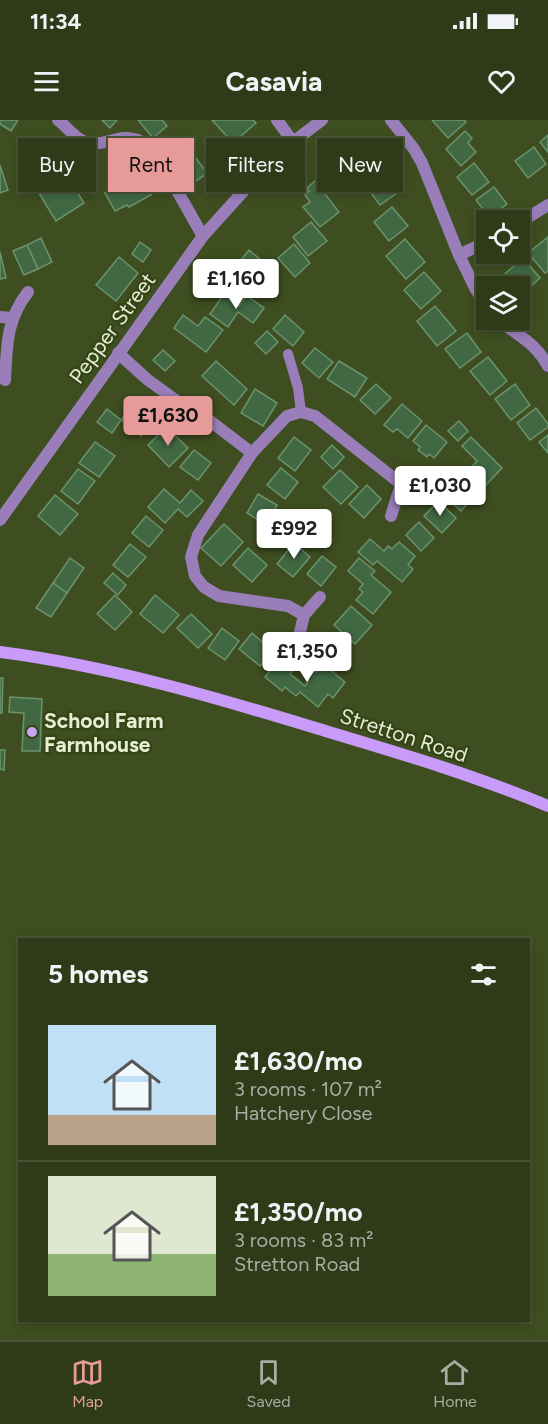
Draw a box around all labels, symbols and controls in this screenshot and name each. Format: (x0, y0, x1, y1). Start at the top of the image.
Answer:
text: 11:34 (30, 8, 81, 35)
icon: menu (30, 65, 63, 98)
text: Casavia (225, 65, 323, 98)
icon: heart (485, 65, 518, 98)
chip: Buy (18, 138, 96, 192)
chip: Rent (108, 138, 194, 192)
chip: Filters (206, 138, 305, 192)
chip: New (317, 138, 403, 192)
map controls (476, 210, 530, 330)
button: locate (476, 210, 530, 264)
pin: £1,160 (187, 259, 285, 310)
text: £1,160 (207, 266, 265, 290)
street label: Pepper Street (63, 268, 161, 388)
button: layers (476, 276, 530, 330)
pin: £1,630 (119, 396, 217, 447)
text: £1,630 (137, 403, 199, 427)
pin: £1,030 (391, 466, 489, 517)
text: £1,030 (409, 473, 471, 497)
pin: £992 (258, 509, 330, 560)
text: £992 (271, 516, 317, 540)
pin: £1,350 (258, 632, 356, 683)
text: £1,350 (276, 639, 338, 663)
street label: Stretton Road (337, 703, 471, 767)
place label: School Farm Farmhouse (44, 708, 164, 757)
marker: School Farm Farmhouse (25, 725, 39, 739)
text: 5 homes (48, 958, 148, 990)
icon: filters (467, 958, 500, 991)
text: £1,630/mo (234, 1045, 363, 1077)
icon: home (96, 1049, 168, 1121)
text: 3 rooms · 107 m² (234, 1077, 382, 1101)
text: Hatchery Close (234, 1101, 373, 1125)
text: £1,350/mo (234, 1196, 363, 1228)
icon: home (96, 1200, 168, 1272)
text: 3 rooms · 83 m² (234, 1228, 373, 1252)
text: Stretton Road (234, 1252, 360, 1276)
tab: Map (71, 1356, 104, 1411)
tab: Saved (247, 1356, 291, 1411)
tab: Home (433, 1356, 477, 1411)

